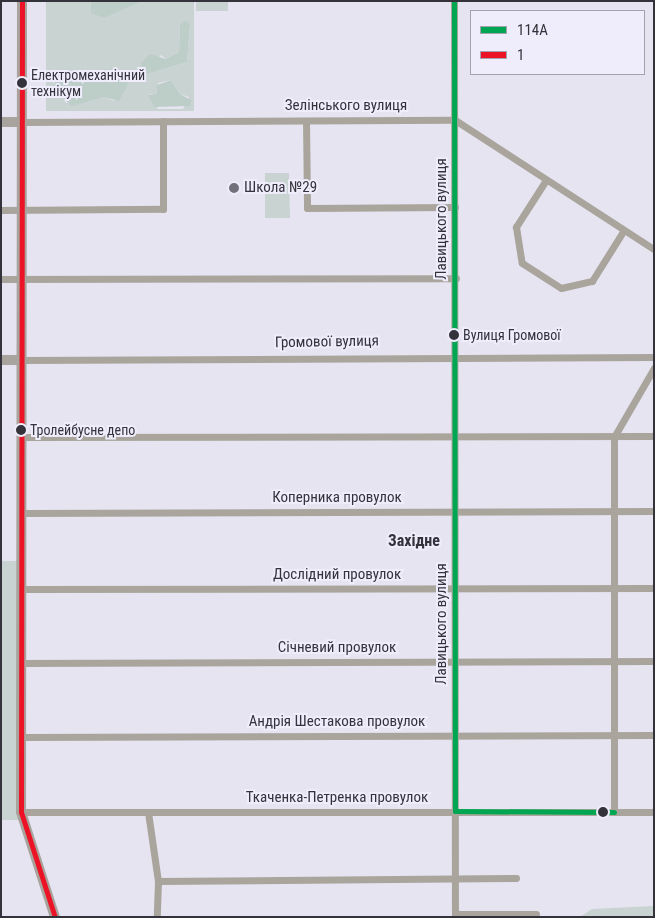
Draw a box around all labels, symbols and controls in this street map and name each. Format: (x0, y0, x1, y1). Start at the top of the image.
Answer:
legend (470, 10, 645, 75)
text: 114А (517, 21, 548, 39)
text: 1 (517, 46, 524, 64)
place label: Електромеханічний технікум (31, 67, 145, 100)
marker: Електромеханічний технікум (17, 78, 27, 88)
street label: Зелінського вулиця (285, 97, 407, 115)
street label: Лавицького вулиця (433, 158, 451, 280)
place label: Школа №29 (244, 179, 317, 197)
marker: Школа №29 (228, 182, 240, 194)
place label: Вулиця Громової (463, 327, 561, 343)
marker: Вулиця Громової (449, 330, 459, 340)
street label: Громової вулиця (275, 332, 379, 352)
place label: Тролейбусне депо (30, 422, 135, 438)
marker: Тролейбусне депо (16, 425, 26, 435)
street label: Коперника провулок (272, 489, 402, 507)
district label: Західне (388, 531, 440, 551)
street label: Лавицького вулиця (433, 563, 451, 685)
street label: Дослідний провулок (273, 566, 401, 584)
street label: Січневий провулок (278, 639, 396, 657)
street label: Андрія Шестакова провулок (249, 713, 425, 731)
street label: Ткаченка-Петренка провулок (246, 789, 428, 807)
unlabelled marker (598, 807, 608, 817)

